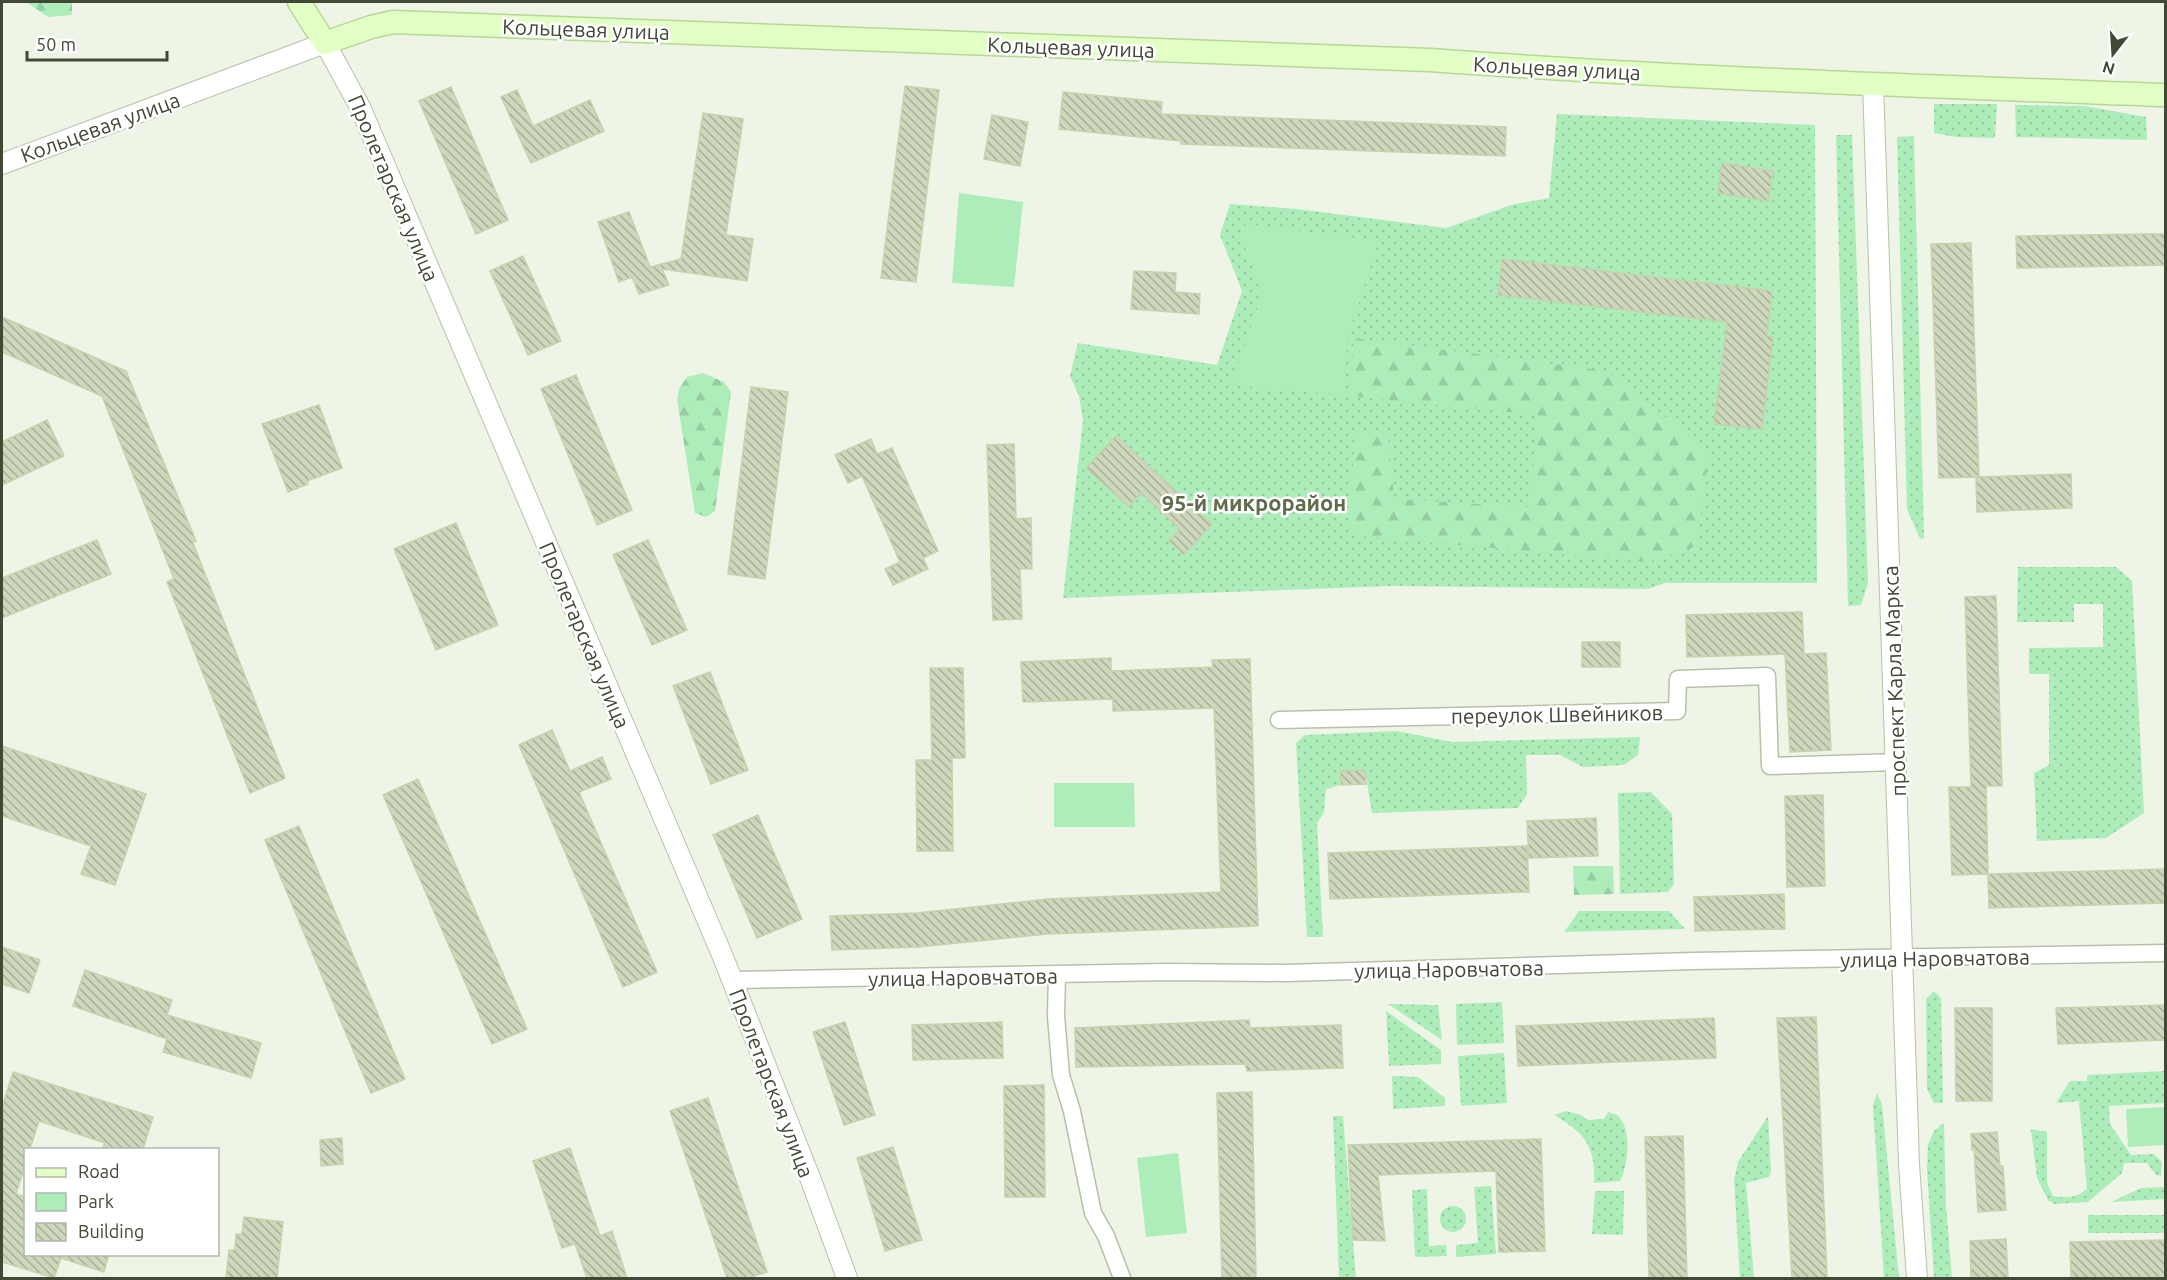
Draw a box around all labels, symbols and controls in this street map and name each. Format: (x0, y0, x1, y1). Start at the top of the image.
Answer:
street label: Кольцевая улица (502, 14, 670, 44)
scale bar (27, 24, 166, 62)
north arrow (2083, 24, 2143, 84)
street label: Кольцевая улица (987, 32, 1155, 62)
text: 50 m (36, 34, 76, 54)
street label: Кольцевая улица (1473, 52, 1641, 84)
text: N (2100, 58, 2117, 79)
street label: Кольцевая улица (17, 87, 183, 167)
street label: Пролетарская улица (344, 91, 444, 285)
district label: 95-й микрорайон (1162, 490, 1346, 515)
street label: Пролетарская улица (535, 538, 635, 732)
street label: проспект Карла Маркса (1878, 565, 1910, 797)
street label: переулок Швейников (1451, 700, 1663, 728)
street label: улица Наровчатова (1840, 944, 2030, 972)
street label: улица Наровчатова (1354, 955, 1544, 983)
street label: улица Наровчатова (868, 963, 1058, 991)
street label: Пролетарская улица (725, 985, 819, 1181)
legend (24, 1148, 219, 1256)
text: Road (78, 1161, 120, 1181)
text: Park (78, 1191, 114, 1211)
text: Building (78, 1221, 144, 1241)

